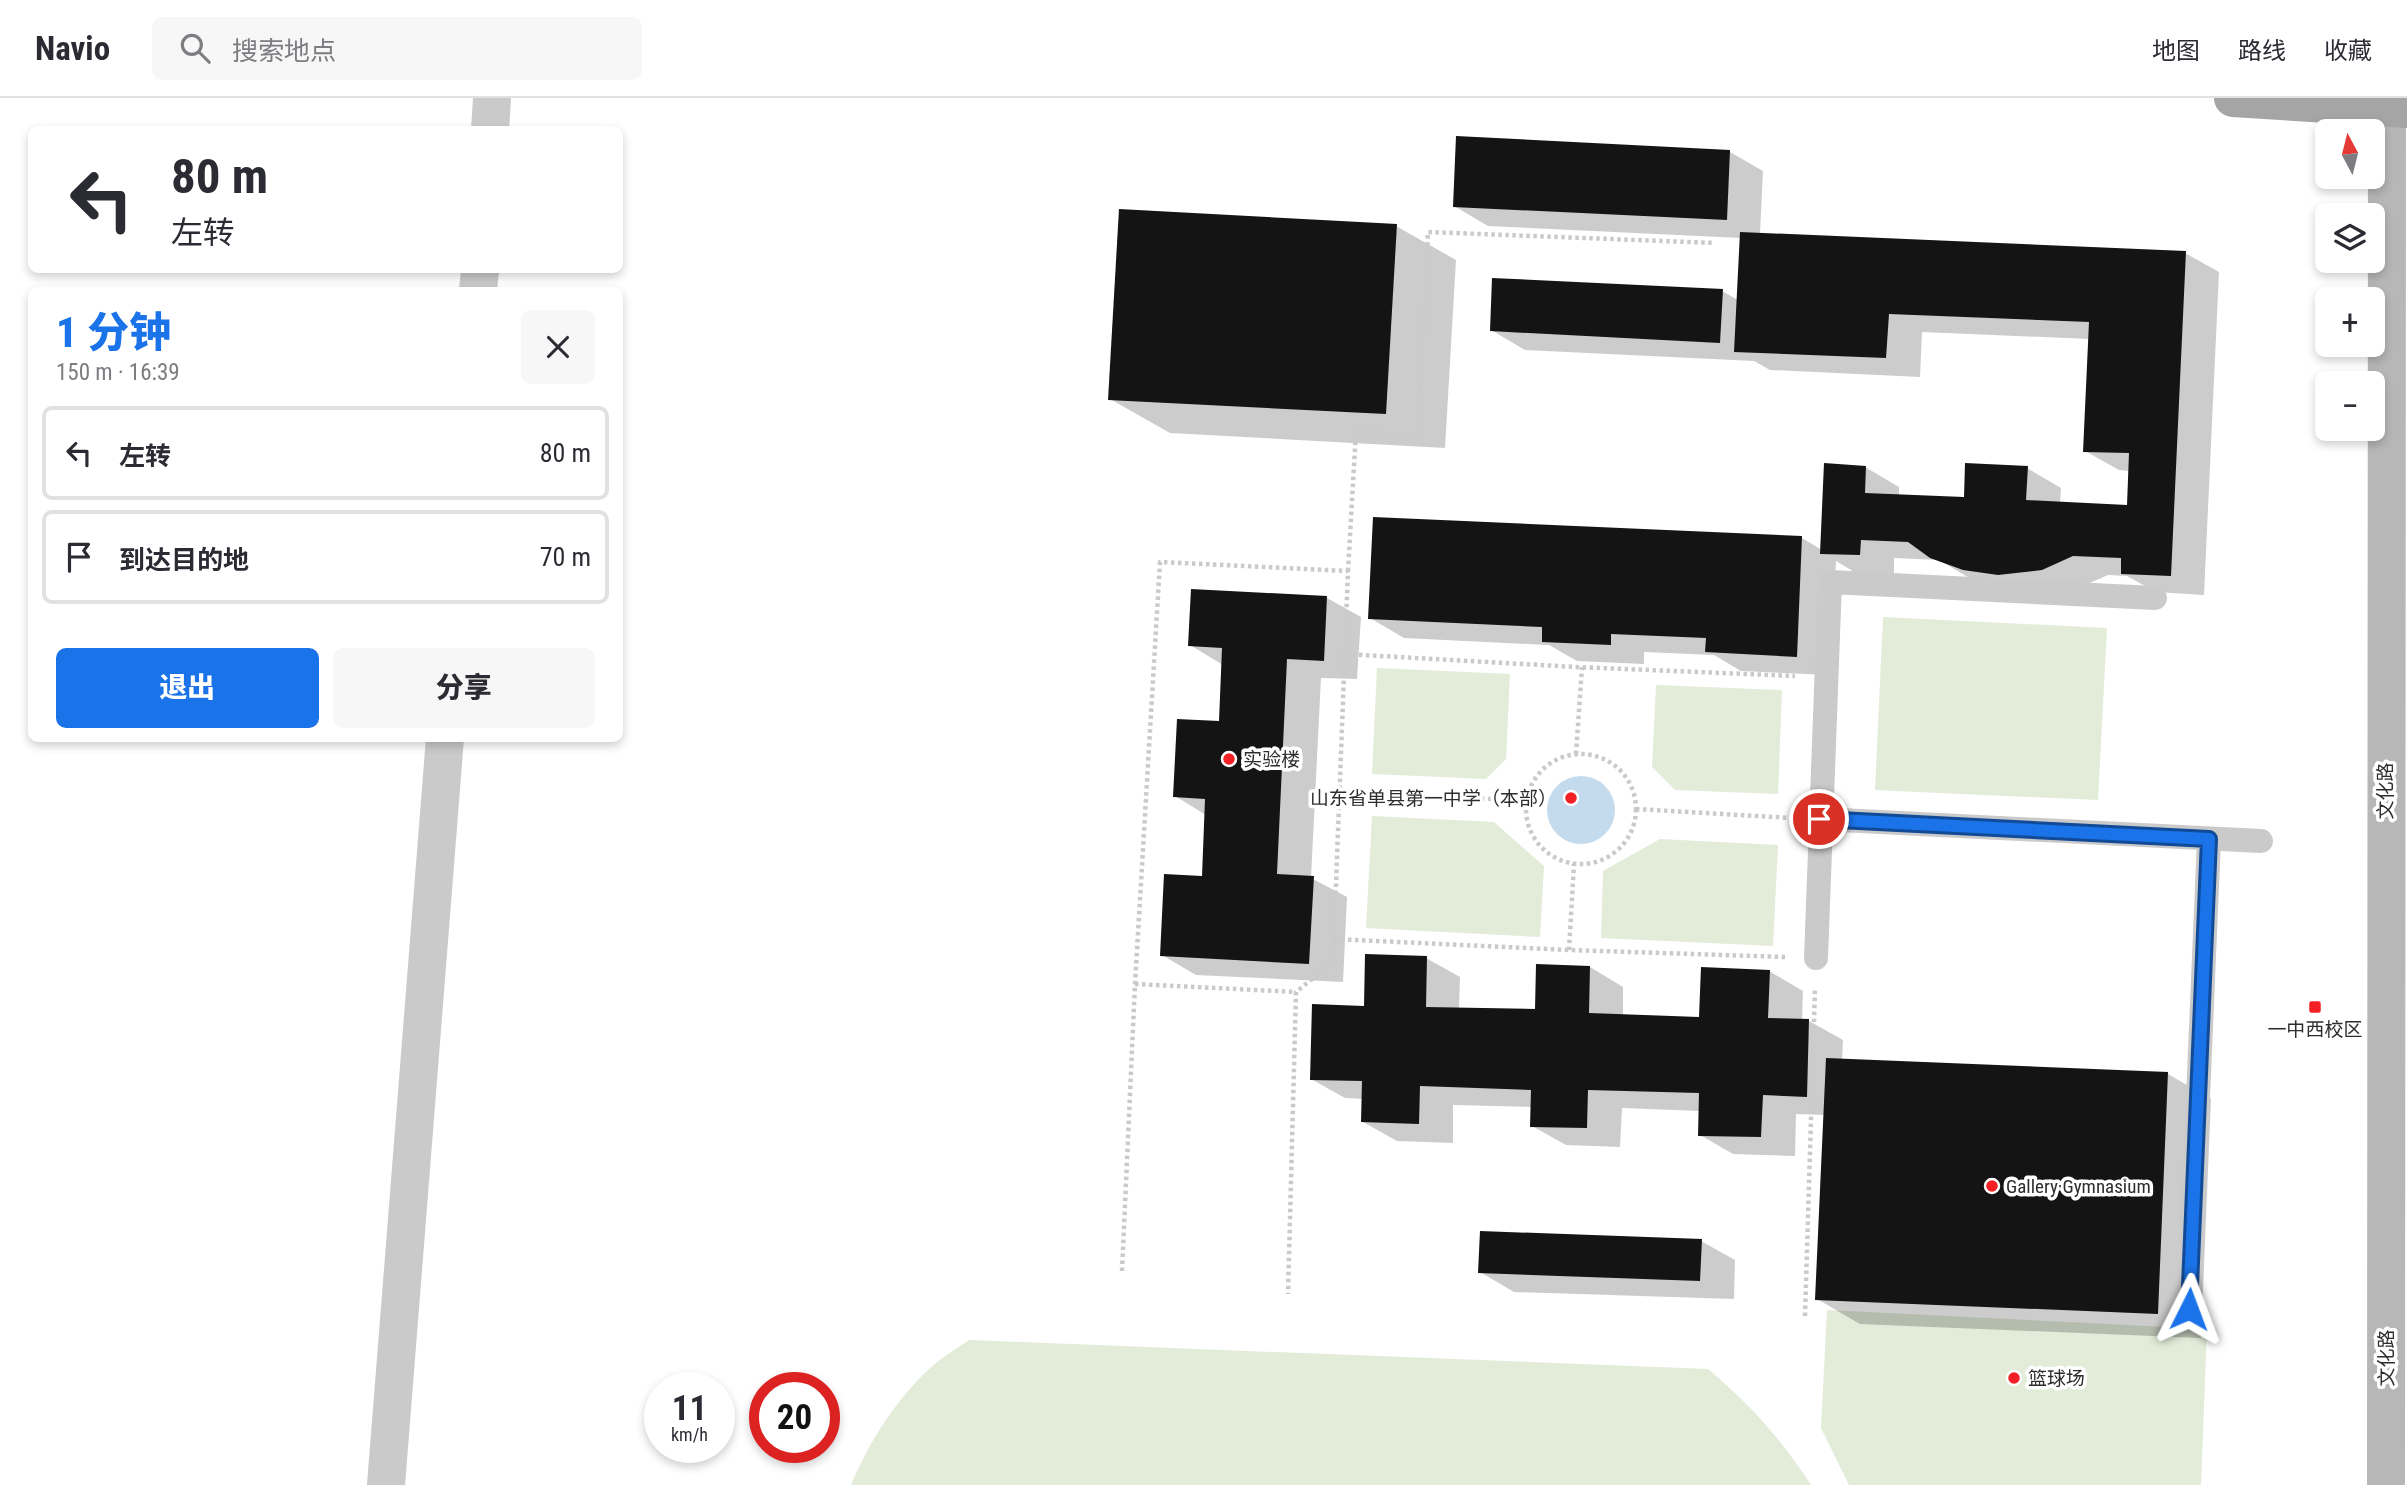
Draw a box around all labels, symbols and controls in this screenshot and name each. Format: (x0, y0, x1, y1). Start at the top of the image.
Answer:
search box (152, 17, 642, 80)
text: Navio (35, 29, 110, 68)
icon: search (176, 29, 214, 67)
text: 搜索地点 (232, 36, 336, 66)
text: 地图 (2152, 37, 2200, 65)
text: 路线 (2238, 37, 2286, 65)
text: 收藏 (2324, 37, 2372, 65)
north arrow (2315, 119, 2385, 189)
map controls (2315, 119, 2385, 441)
text: 80 m (171, 148, 268, 205)
icon: left (56, 154, 147, 245)
button: layers (2315, 203, 2385, 273)
text: 左转 (171, 214, 235, 252)
button: + (2315, 287, 2385, 357)
text: 1 分钟 (56, 308, 171, 357)
button: close (521, 310, 595, 384)
text: 150 m · 16:39 (56, 359, 180, 386)
button: − (2315, 371, 2385, 441)
icon: left (60, 434, 98, 472)
text: 80 m (540, 438, 591, 468)
text: 左转 (119, 441, 171, 471)
icon: arrive (60, 538, 98, 576)
text: 70 m (540, 542, 591, 572)
text: 到达目的地 (119, 545, 249, 575)
button: 退出 (56, 648, 319, 728)
button: 分享 (333, 648, 595, 728)
place label: 实验楼 (1243, 748, 1300, 771)
marker: 实验楼 (1221, 751, 1237, 767)
street label: 文化路 (2374, 762, 2397, 820)
place label: 山东省单县第一中学（本部） (1310, 787, 1557, 810)
pin (1789, 789, 1849, 849)
marker: 山东省单县第一中学（本部） (1563, 790, 1579, 806)
icon: arrive (1800, 800, 1838, 838)
marker: 一中西校区 (2307, 999, 2323, 1015)
place label: 一中西校区 (2267, 1018, 2363, 1041)
place label: Gallery·Gymnasium (2006, 1175, 2151, 1198)
marker: Gallery·Gymnasium (1984, 1178, 2000, 1194)
position arrow (2152, 1272, 2226, 1346)
street label: 文化路 (2375, 1329, 2398, 1387)
place label: 篮球场 (2028, 1367, 2085, 1390)
marker: 篮球场 (2006, 1370, 2022, 1386)
speed limit sign: 20 (749, 1372, 840, 1463)
text: 11 (672, 1388, 707, 1429)
text: km/h (671, 1424, 708, 1445)

